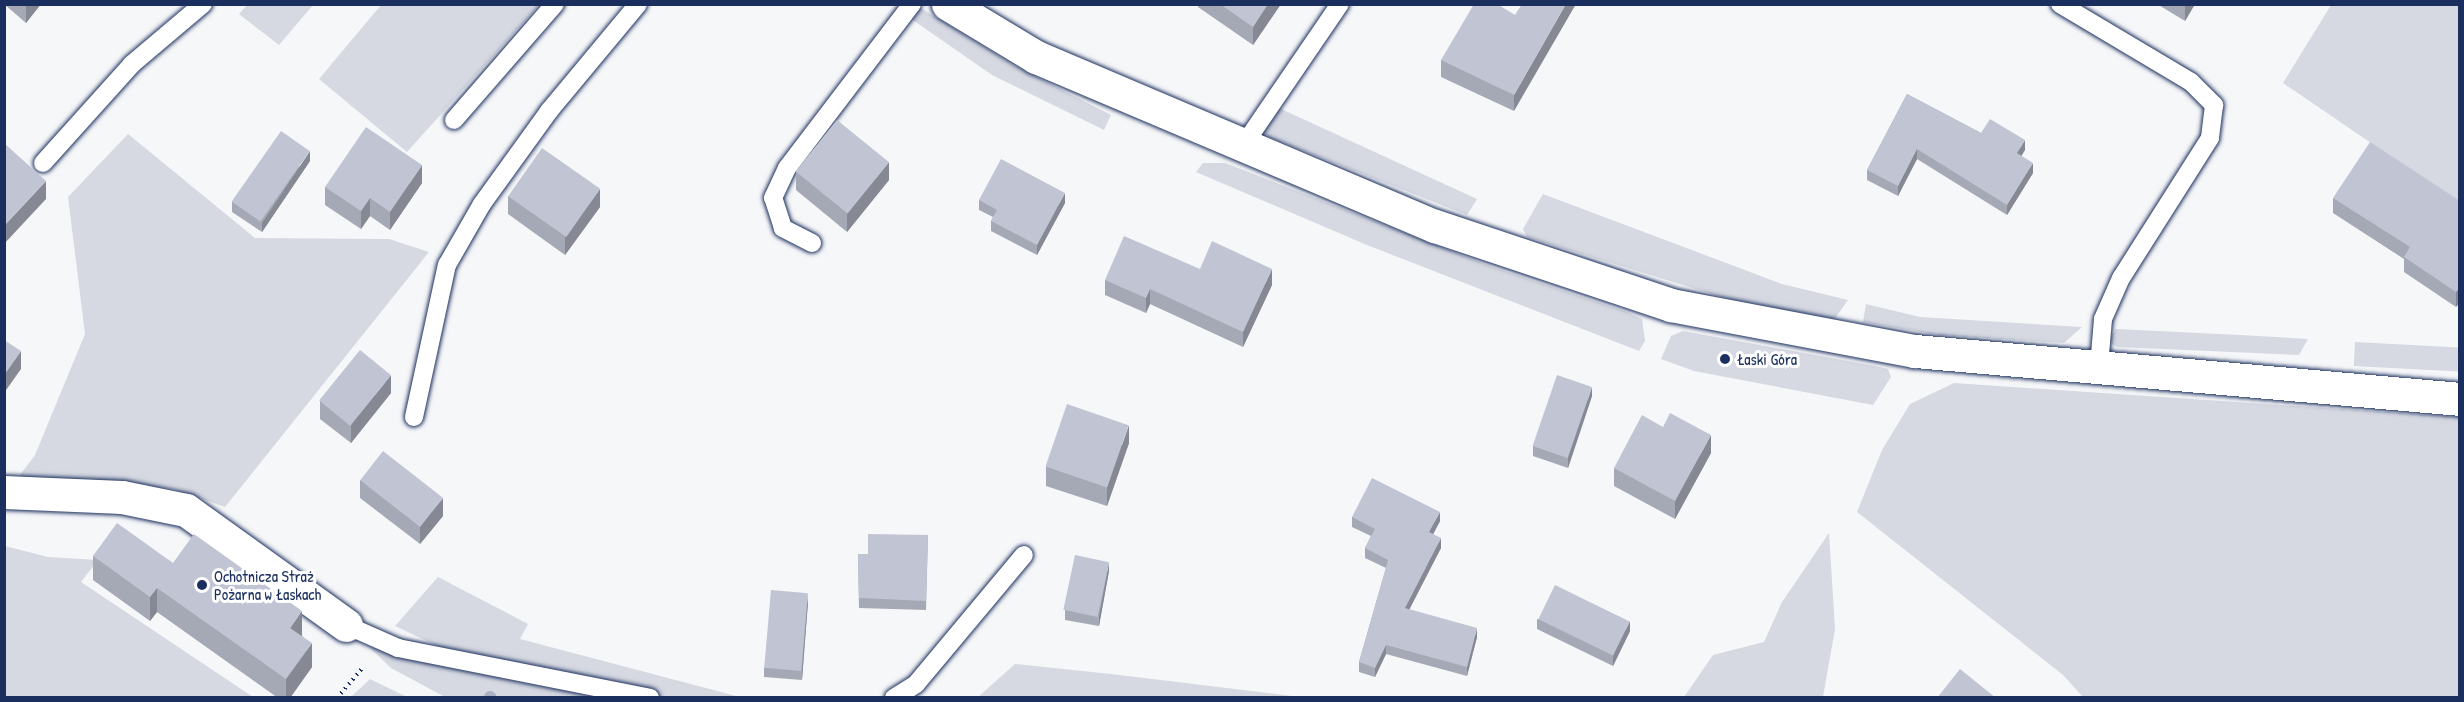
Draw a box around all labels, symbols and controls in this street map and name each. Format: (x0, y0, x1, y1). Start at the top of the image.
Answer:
place label: Łaski Góra (1737, 349, 1797, 369)
marker: Łaski Góra (1718, 352, 1732, 366)
place label: Ochotnicza Straż Pożarna w Łaskach (214, 566, 321, 604)
marker: Ochotnicza Straż Pożarna w Łaskach (195, 578, 209, 592)

